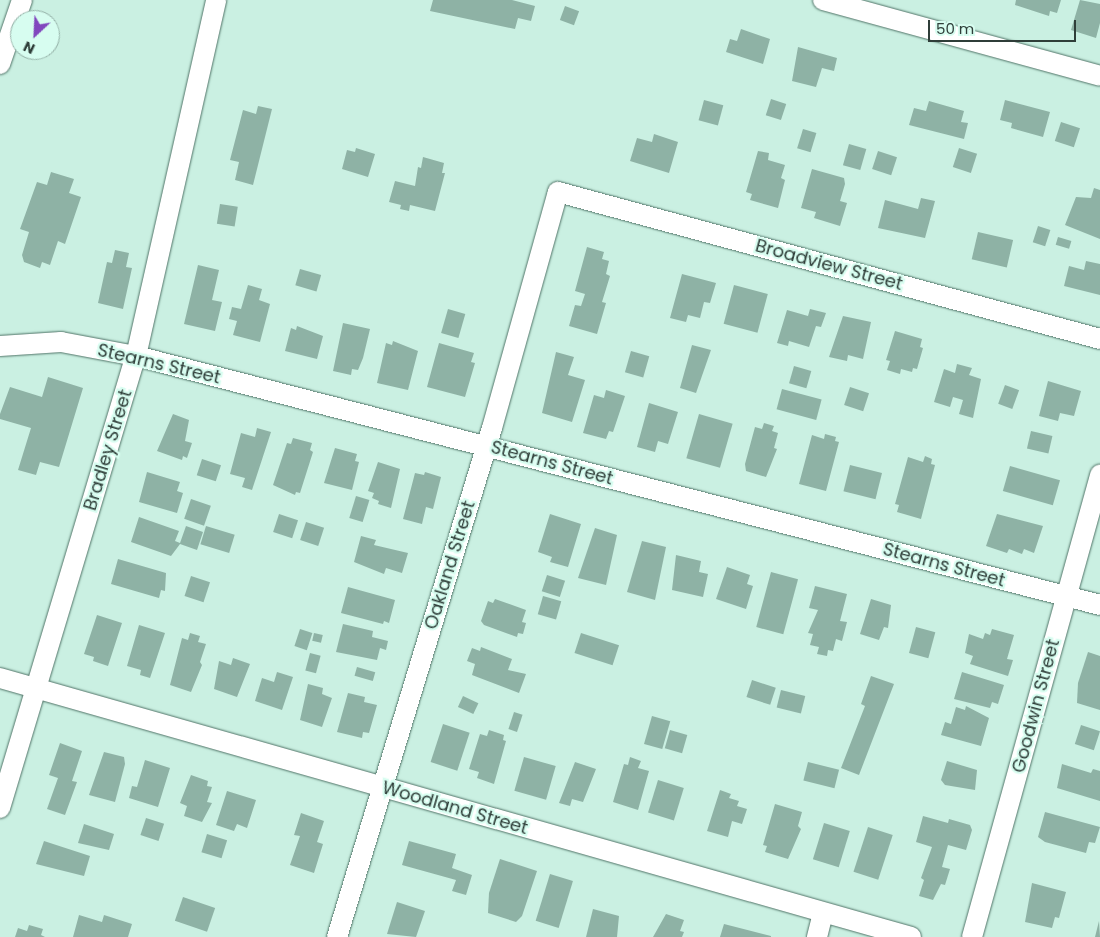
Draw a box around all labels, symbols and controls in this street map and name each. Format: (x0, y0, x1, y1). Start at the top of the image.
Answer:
north arrow (10, 10, 60, 60)
scale bar (930, 10, 1078, 42)
text: 50 m (936, 18, 974, 39)
text: N (20, 36, 38, 59)
street label: Broadview Street (753, 235, 905, 295)
street label: Stearns Street (95, 339, 223, 389)
street label: Bradley Street (79, 387, 137, 513)
street label: Stearns Street (489, 436, 615, 490)
street label: Oakland Street (420, 498, 480, 632)
street label: Stearns Street (881, 538, 1007, 592)
street label: Goodwin Street (1008, 637, 1064, 775)
street label: Woodland Street (380, 777, 530, 839)

